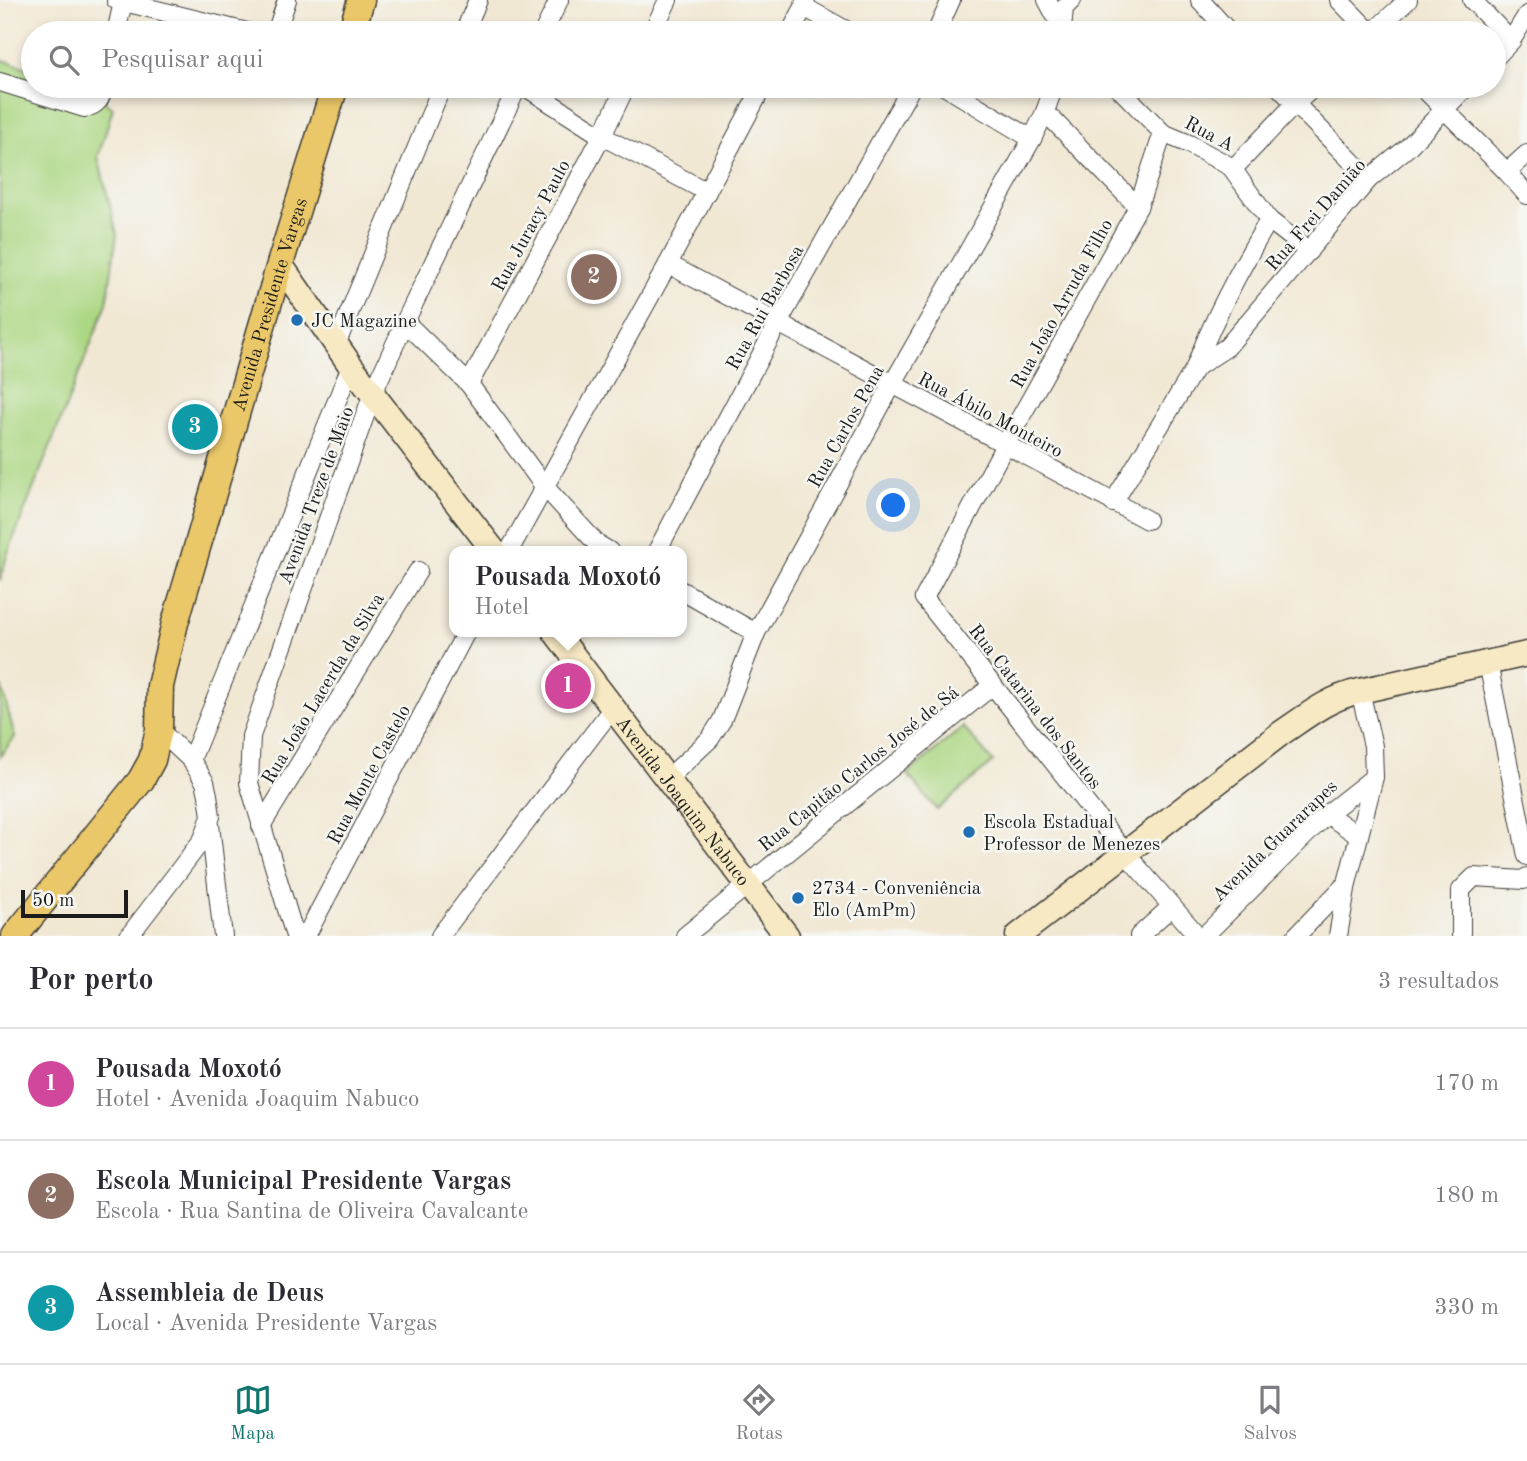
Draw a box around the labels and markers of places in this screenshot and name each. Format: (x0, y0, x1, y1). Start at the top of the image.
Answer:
pin: 2 (571, 251, 617, 303)
marker: JC Magazine (289, 312, 305, 328)
place label: JC Magazine (311, 313, 417, 332)
pin: 3 (172, 401, 218, 453)
pin: 1 (545, 660, 591, 712)
place label: Escola Estadual Professor de Menezes (983, 814, 1160, 855)
marker: Escola Estadual Professor de Menezes (961, 824, 977, 840)
place label: 2734 - Conveniência Elo (AmPm) (812, 880, 982, 921)
marker: 2734 - Conveniência Elo (AmPm) (790, 890, 806, 906)

